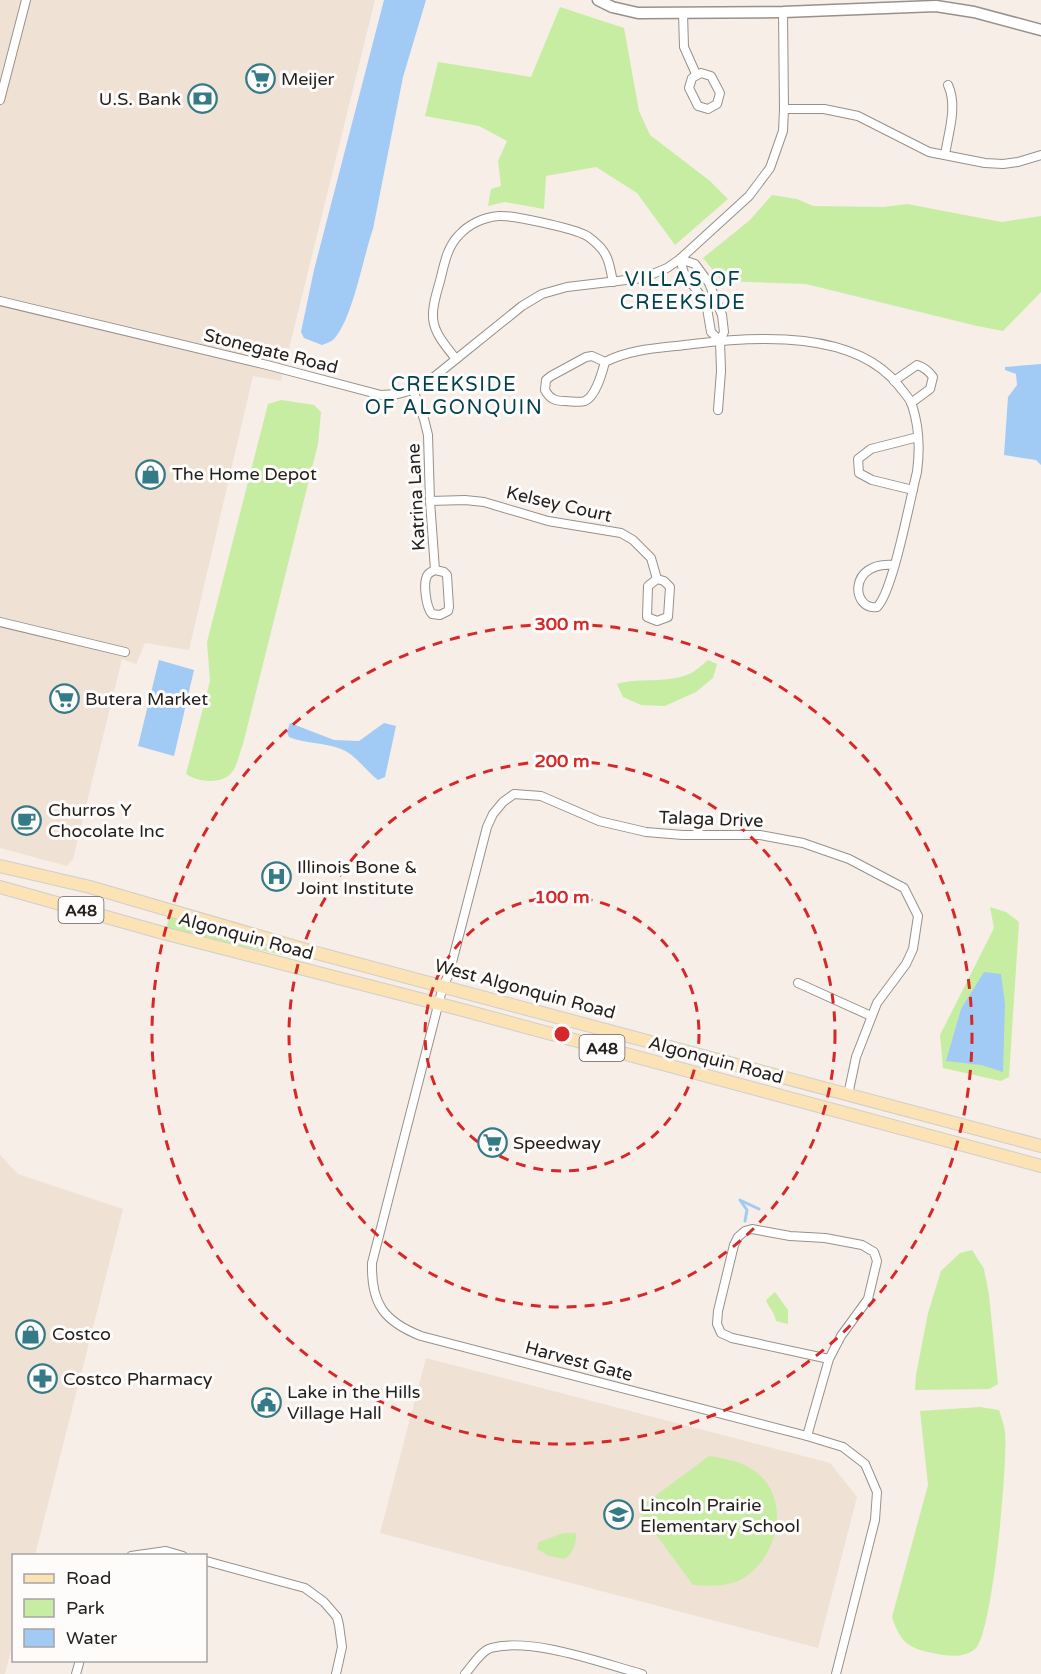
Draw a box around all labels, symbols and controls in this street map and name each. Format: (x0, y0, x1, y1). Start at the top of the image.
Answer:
supermarket icon: Meijer (244, 63, 276, 95)
place label: Meijer (281, 68, 335, 90)
bank icon: U.S. Bank (186, 83, 218, 115)
place label: U.S. Bank (99, 88, 181, 110)
district label: VILLAS OF CREEKSIDE (620, 268, 746, 315)
street label: Stonegate Road (202, 324, 340, 378)
district label: CREEKSIDE OF ALGONQUIN (365, 373, 543, 420)
street label: Katrina Lane (402, 443, 430, 551)
shop icon: The Home Depot (135, 458, 167, 490)
place label: The Home Depot (172, 463, 317, 485)
street label: Kelsey Court (504, 481, 614, 527)
text: 300 m (534, 613, 590, 635)
supermarket icon: Butera Market (48, 683, 80, 715)
place label: Butera Market (85, 688, 208, 710)
text: 200 m (534, 750, 590, 772)
place label: Churros Y Chocolate Inc (48, 799, 164, 842)
cafe icon: Churros Y Chocolate Inc (11, 804, 43, 836)
street label: Talaga Drive (658, 806, 764, 832)
place label: Illinois Bone & Joint Institute (297, 856, 417, 899)
hospital icon: Illinois Bone & Joint Institute (260, 861, 292, 893)
text: 100 m (534, 886, 590, 908)
road number: A48 (58, 897, 104, 923)
street label: Algonquin Road (176, 907, 316, 965)
street label: West Algonquin Road (432, 954, 618, 1024)
centre of rings (552, 1024, 572, 1044)
street label: Algonquin Road (646, 1031, 786, 1089)
road number: A48 (580, 1035, 624, 1061)
supermarket icon: Speedway (476, 1127, 508, 1159)
place label: Speedway (513, 1132, 601, 1154)
shop icon: Costco (15, 1318, 47, 1350)
place label: Costco (52, 1323, 111, 1345)
street label: Harvest Gate (523, 1336, 635, 1386)
pharmacy icon: Costco Pharmacy (26, 1363, 58, 1395)
place label: Costco Pharmacy (63, 1368, 213, 1390)
place label: Lake in the Hills Village Hall (287, 1381, 420, 1424)
public building icon: Lake in the Hills Village Hall (250, 1386, 282, 1418)
place label: Lincoln Prairie Elementary School (640, 1494, 800, 1537)
school or university icon: Lincoln Prairie Elementary School (603, 1499, 635, 1531)
legend (12, 1554, 207, 1662)
text: Road (66, 1567, 111, 1589)
text: Park (66, 1597, 105, 1619)
text: Water (66, 1627, 117, 1649)

